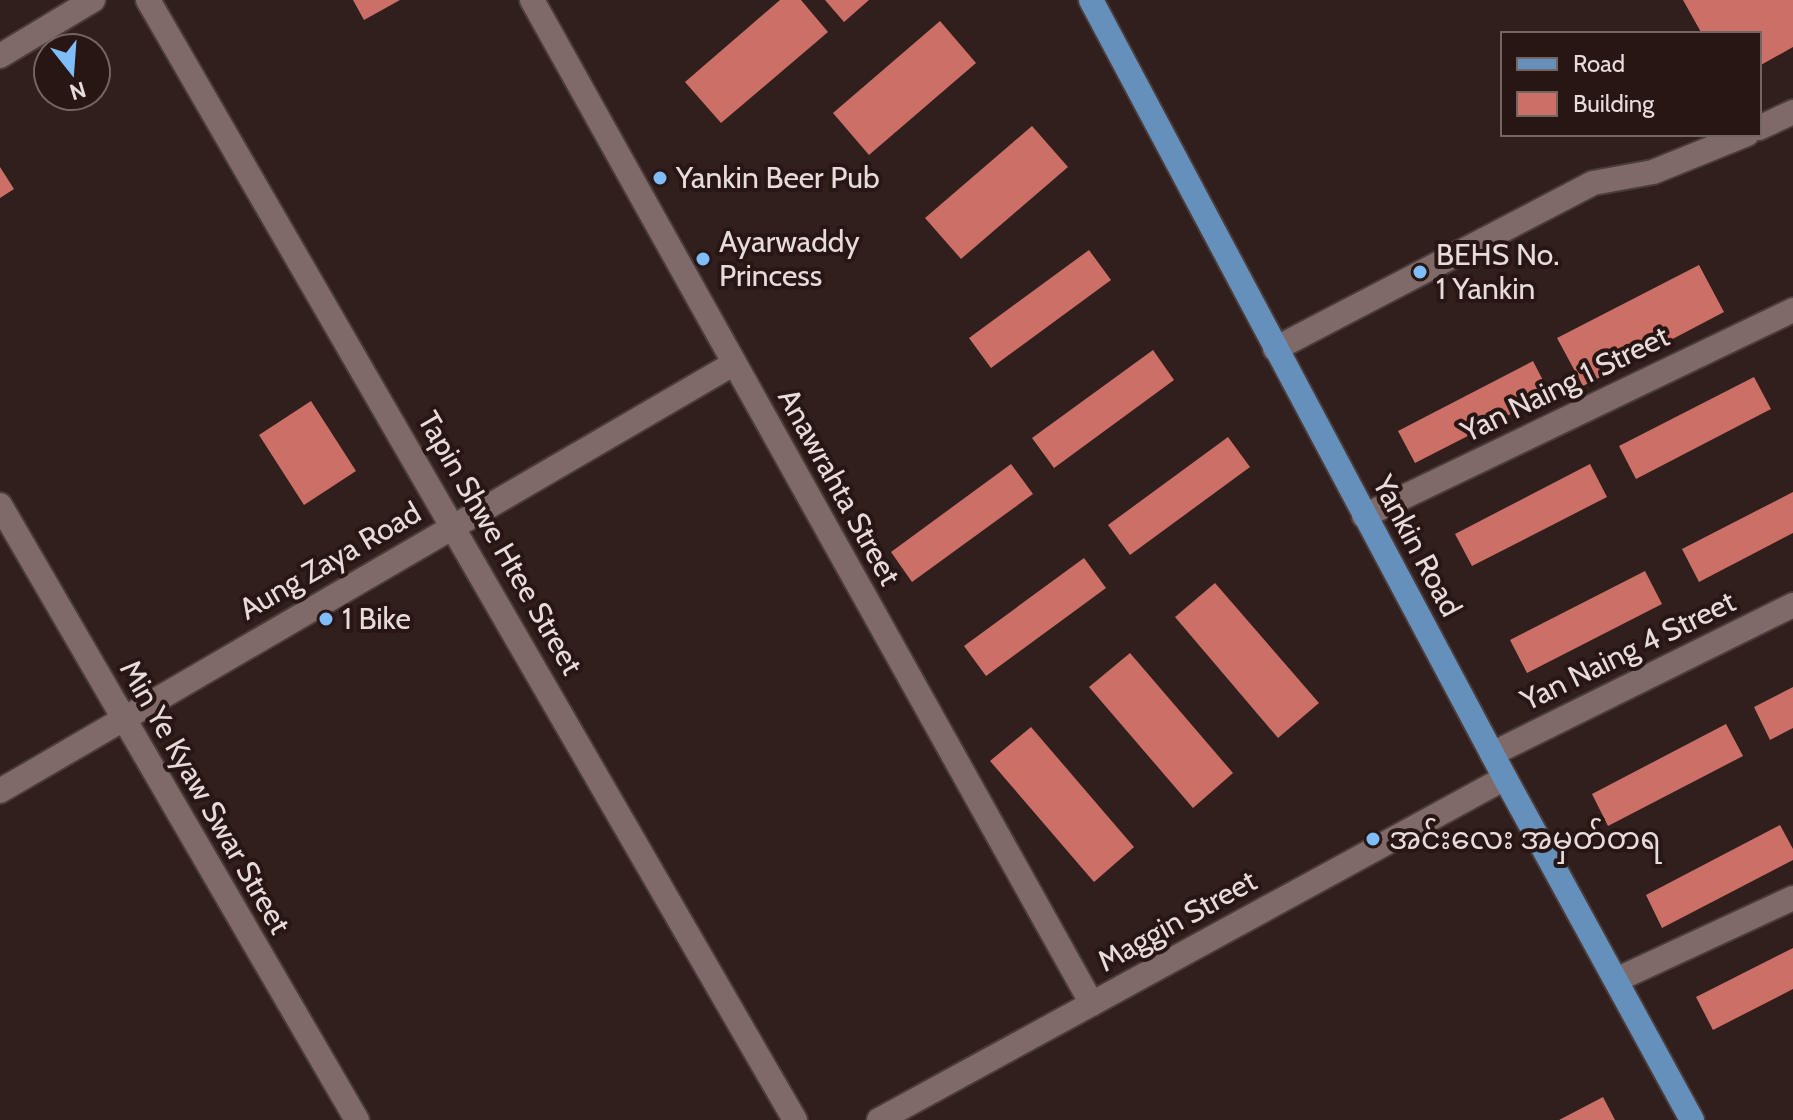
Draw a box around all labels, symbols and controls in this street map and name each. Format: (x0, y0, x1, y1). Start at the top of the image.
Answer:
north arrow (32, 32, 112, 112)
legend (1501, 32, 1761, 136)
text: Road (1573, 49, 1625, 78)
text: N (66, 75, 89, 106)
text: Building (1573, 89, 1655, 118)
place label: Yankin Beer Pub (675, 159, 880, 196)
marker: Yankin Beer Pub (651, 169, 669, 187)
place label: Ayarwaddy Princess (719, 223, 860, 294)
place label: BEHS No. 1 Yankin (1436, 236, 1559, 307)
marker: Ayarwaddy Princess (694, 250, 712, 268)
marker: BEHS No. 1 Yankin (1411, 263, 1429, 281)
street label: Yan Naing 1 Street (1454, 317, 1675, 450)
street label: Anawrahta Street (770, 382, 909, 592)
street label: Tapin Shwe Htee Street (410, 405, 591, 681)
street label: Yankin Road (1364, 468, 1470, 623)
street label: Aung Zaya Road (232, 494, 427, 627)
street label: Yan Naing 4 Street (1514, 583, 1741, 719)
place label: 1 Bike (342, 600, 411, 637)
marker: 1 Bike (317, 610, 335, 628)
street label: Min Ye Kyaw Swar Street (112, 653, 299, 940)
place label: အင်းလေး အမှတ်တရ (1389, 817, 1662, 864)
marker: အင်းလေး အမှတ်တရ (1364, 830, 1382, 848)
street label: Maggin Street (1091, 862, 1263, 979)

